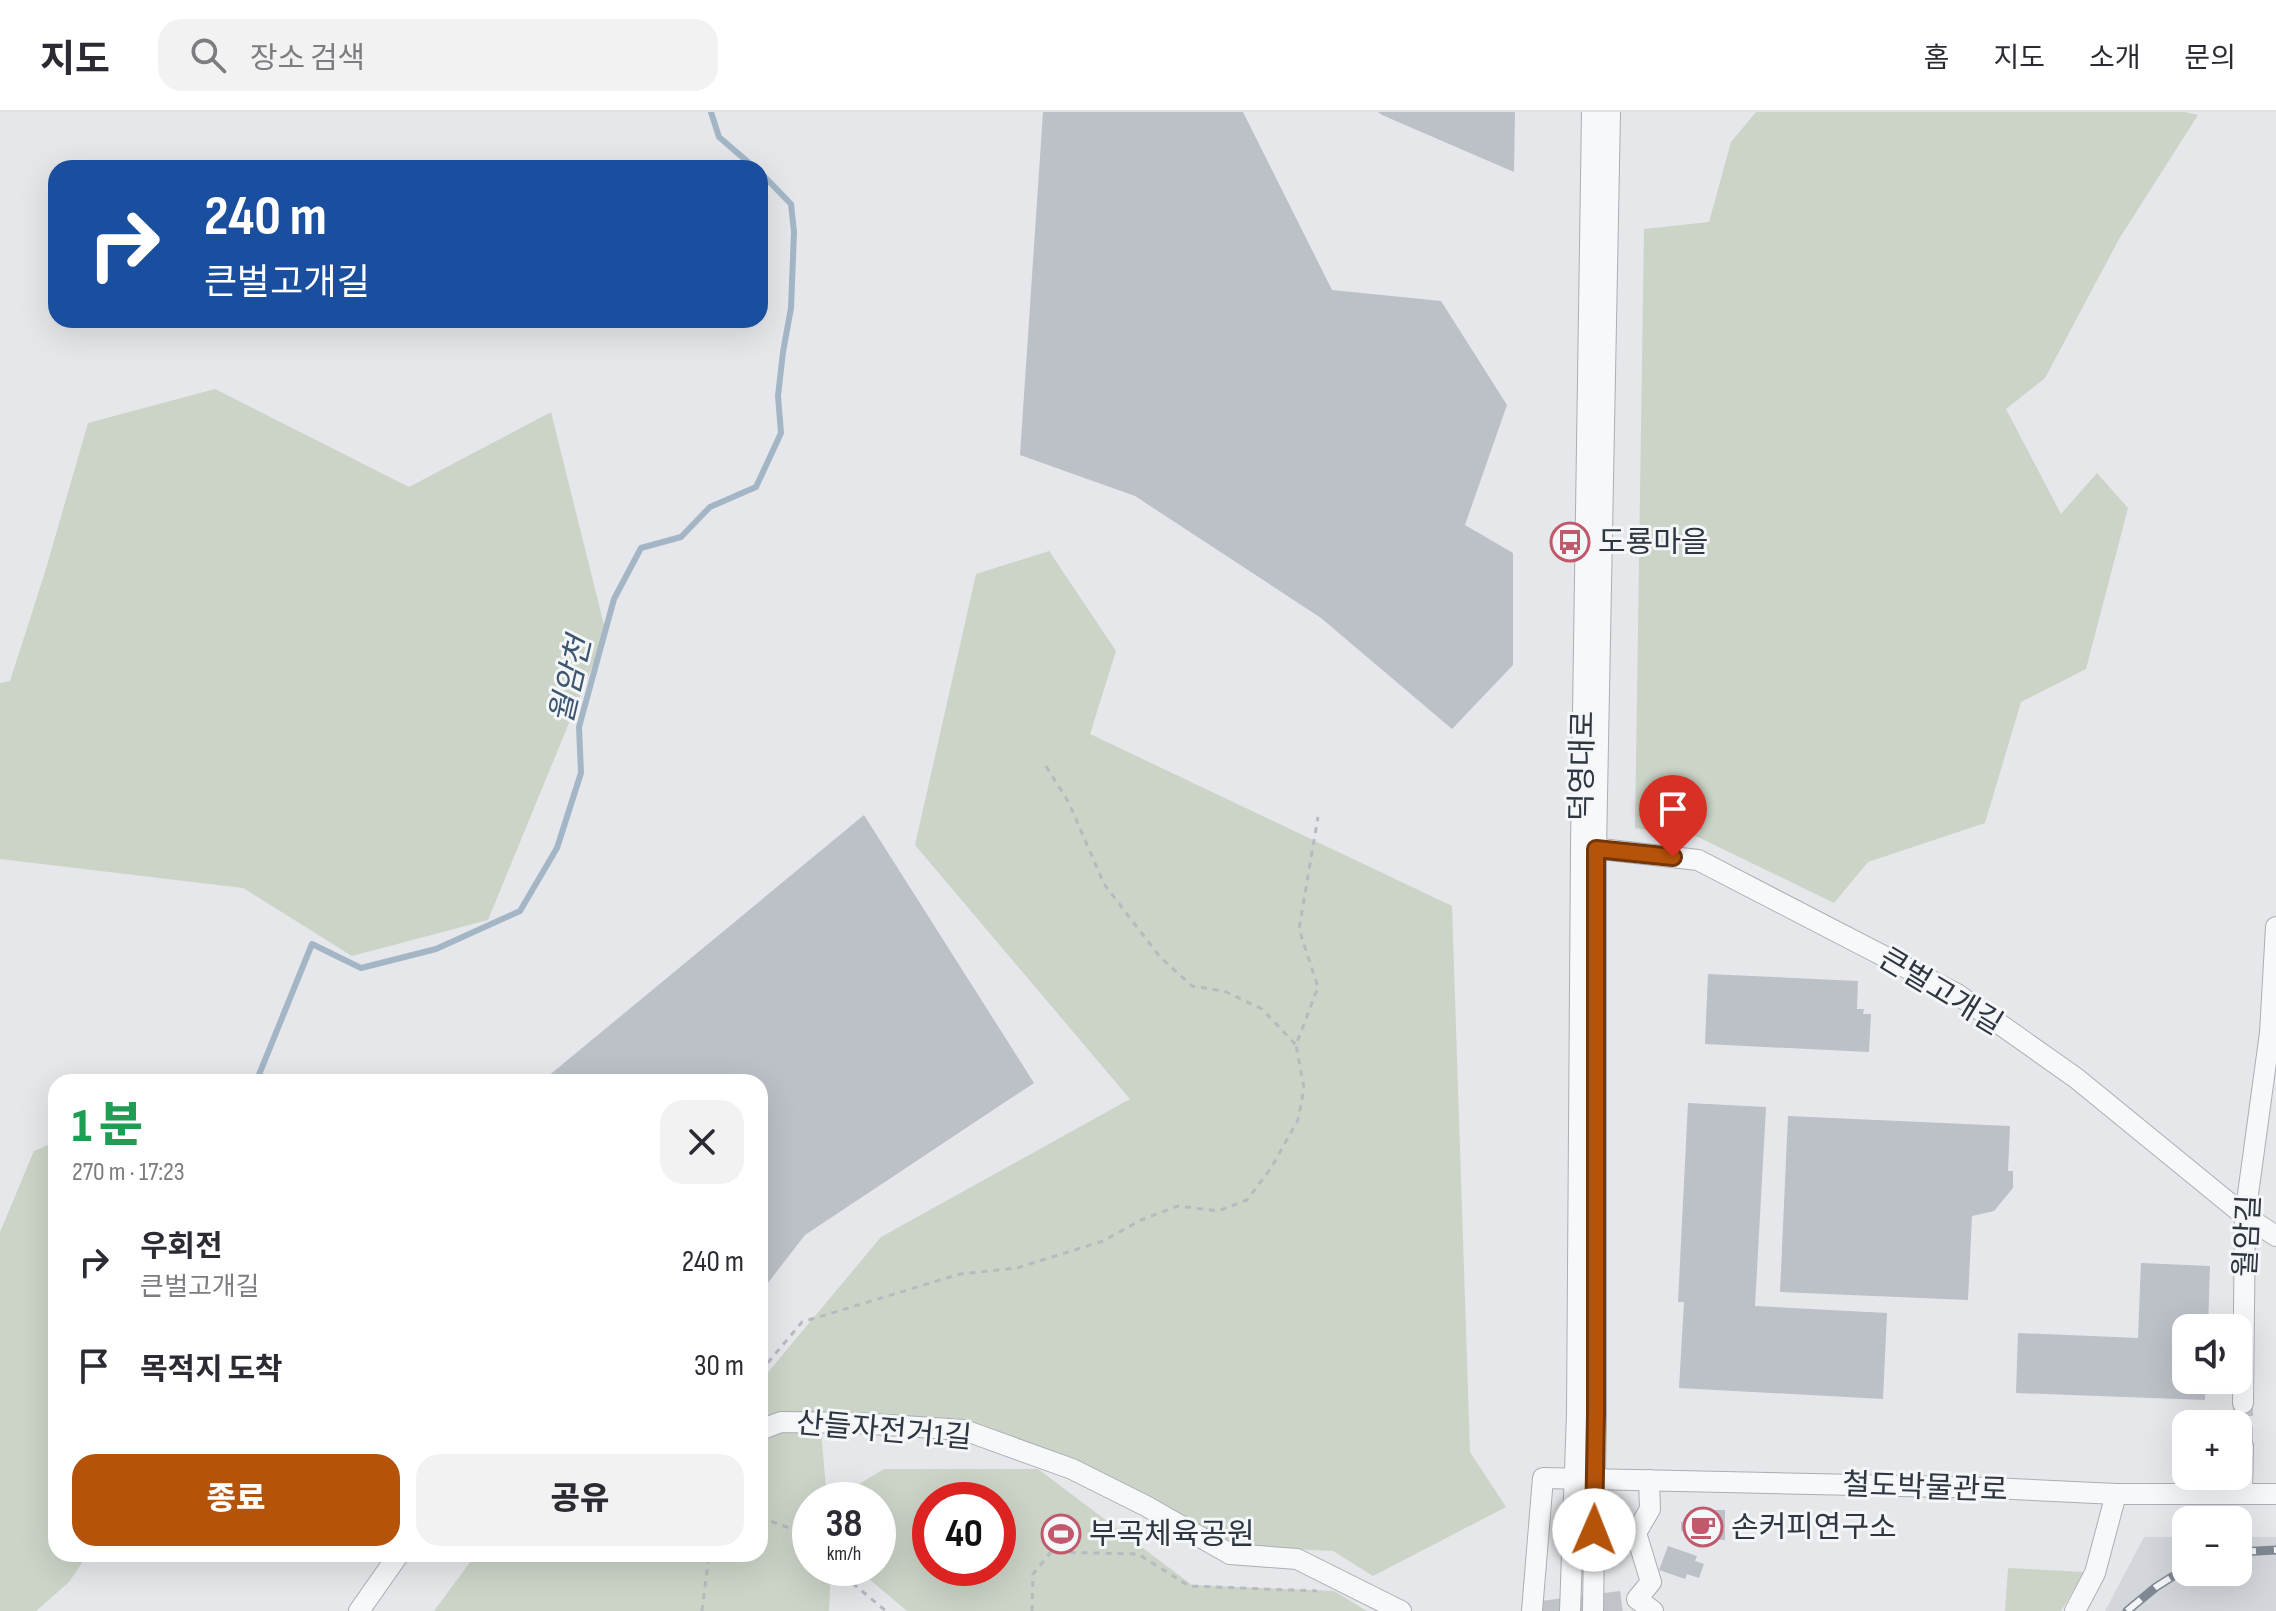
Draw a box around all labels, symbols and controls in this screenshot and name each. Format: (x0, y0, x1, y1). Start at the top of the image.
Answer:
search box (158, 19, 718, 91)
icon: search (186, 33, 230, 77)
text: 지도 (40, 38, 110, 83)
text: 장소 검색 (250, 41, 365, 77)
text: 홈 (1924, 42, 1949, 75)
text: 지도 (1993, 42, 2045, 75)
text: 소개 (2089, 42, 2140, 75)
text: 문의 (2184, 42, 2236, 75)
text: 240 m (204, 184, 327, 251)
icon: right (72, 192, 176, 296)
text: 큰벌고개길 (204, 262, 370, 305)
bus stop icon: 도룡마을 (1549, 521, 1591, 563)
place label: 도룡마을 (1598, 525, 1708, 561)
water label: 월암천 (543, 629, 601, 728)
street label: 덕영대로 (1564, 711, 1602, 822)
pin (1639, 775, 1707, 857)
icon: arrive (1651, 787, 1695, 831)
street label: 큰벌고개길 (1872, 941, 2009, 1043)
text: 1 분 (72, 1098, 143, 1155)
button: close (660, 1100, 744, 1184)
text: 270 m · 17:23 (72, 1157, 185, 1188)
street label: 월암길 (2228, 1194, 2268, 1278)
text: 우회전 (140, 1229, 223, 1265)
icon: right (72, 1240, 116, 1284)
text: 240 m (682, 1244, 744, 1280)
text: 큰벌고개길 (140, 1272, 260, 1303)
map controls (2172, 1314, 2252, 1586)
button: sound (2172, 1314, 2252, 1394)
icon: arrive (72, 1344, 116, 1388)
text: 30 m (694, 1348, 744, 1384)
text: 목적지 도착 (140, 1352, 283, 1388)
street label: 산들자전거1길 (795, 1405, 973, 1457)
button: + (2172, 1410, 2252, 1490)
button: 종료 (72, 1454, 400, 1546)
button: 공유 (416, 1454, 744, 1546)
street label: 철도박물관로 (1842, 1467, 2008, 1509)
speed limit sign: 40 (912, 1482, 1016, 1586)
position arrow (1552, 1488, 1636, 1572)
text: 38 (826, 1500, 862, 1548)
cafe icon: 손커피연구소 (1682, 1506, 1724, 1548)
button: − (2172, 1506, 2252, 1586)
place label: 손커피연구소 (1731, 1510, 1897, 1546)
sports icon: 부곡체육공원 (1040, 1513, 1082, 1555)
place label: 부곡체육공원 (1089, 1517, 1255, 1553)
text: km/h (827, 1542, 861, 1566)

